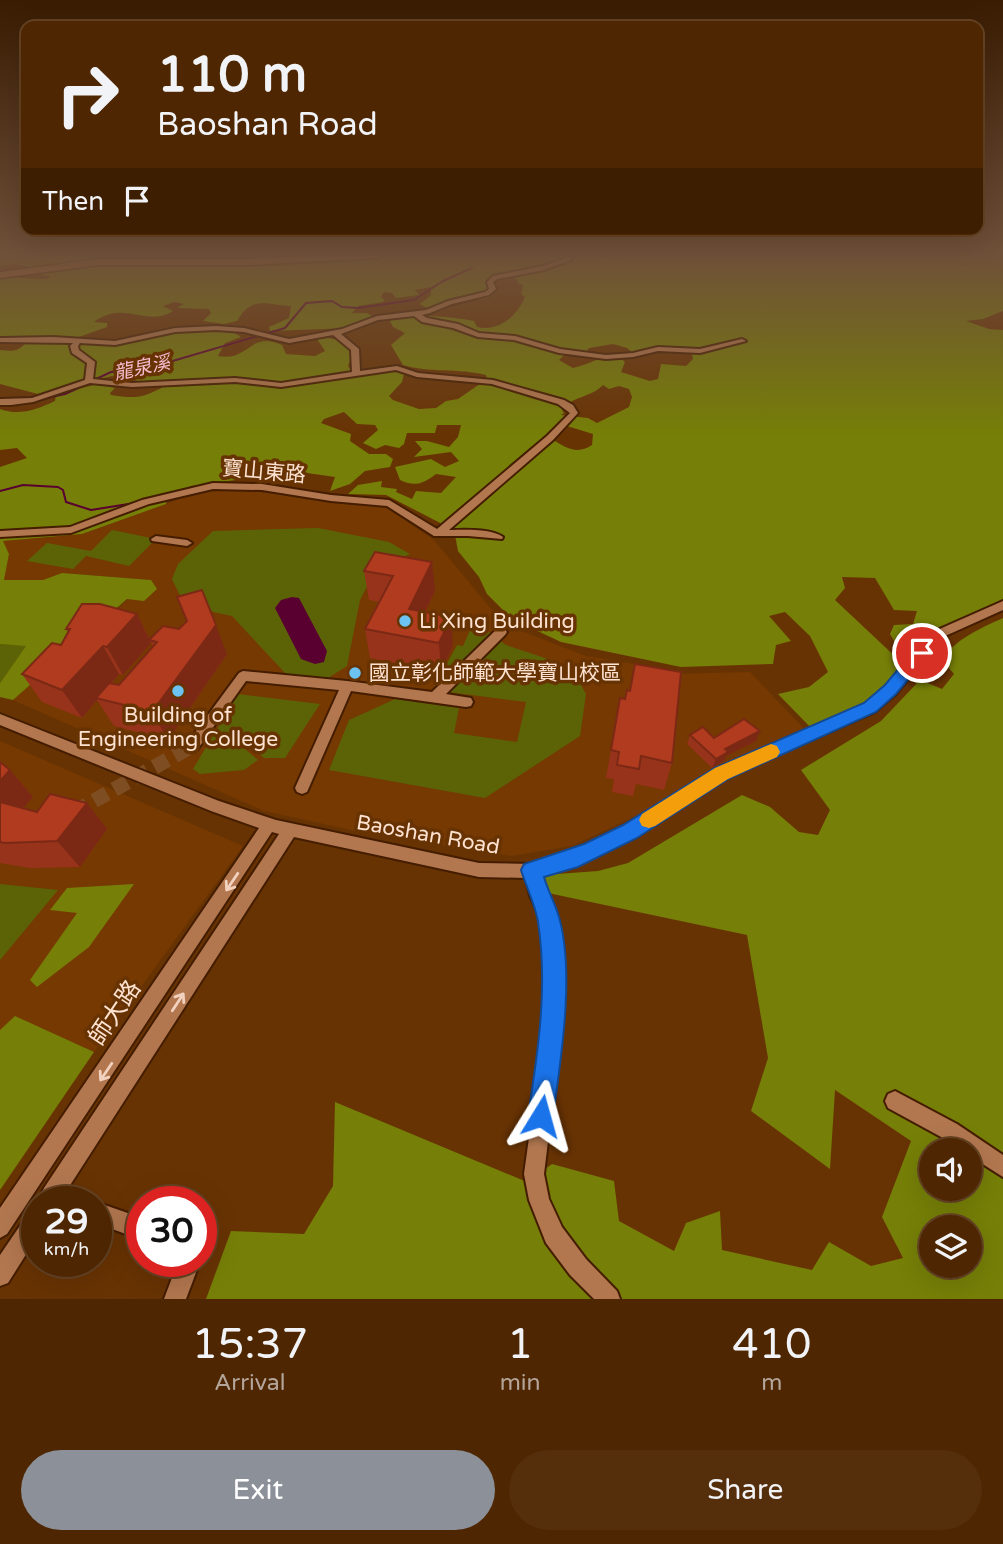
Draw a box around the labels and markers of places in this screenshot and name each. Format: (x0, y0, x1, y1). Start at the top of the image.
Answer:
place label: Li Xing Building (419, 609, 575, 634)
marker: Li Xing Building (397, 613, 413, 629)
pin (892, 623, 952, 683)
place label: 國立彰化師範大學寶山校區 (369, 661, 621, 686)
marker: 國立彰化師範大學寶山校區 (347, 665, 363, 681)
marker: Building of Engineering College (170, 683, 186, 699)
place label: Building of Engineering College (78, 703, 278, 752)

